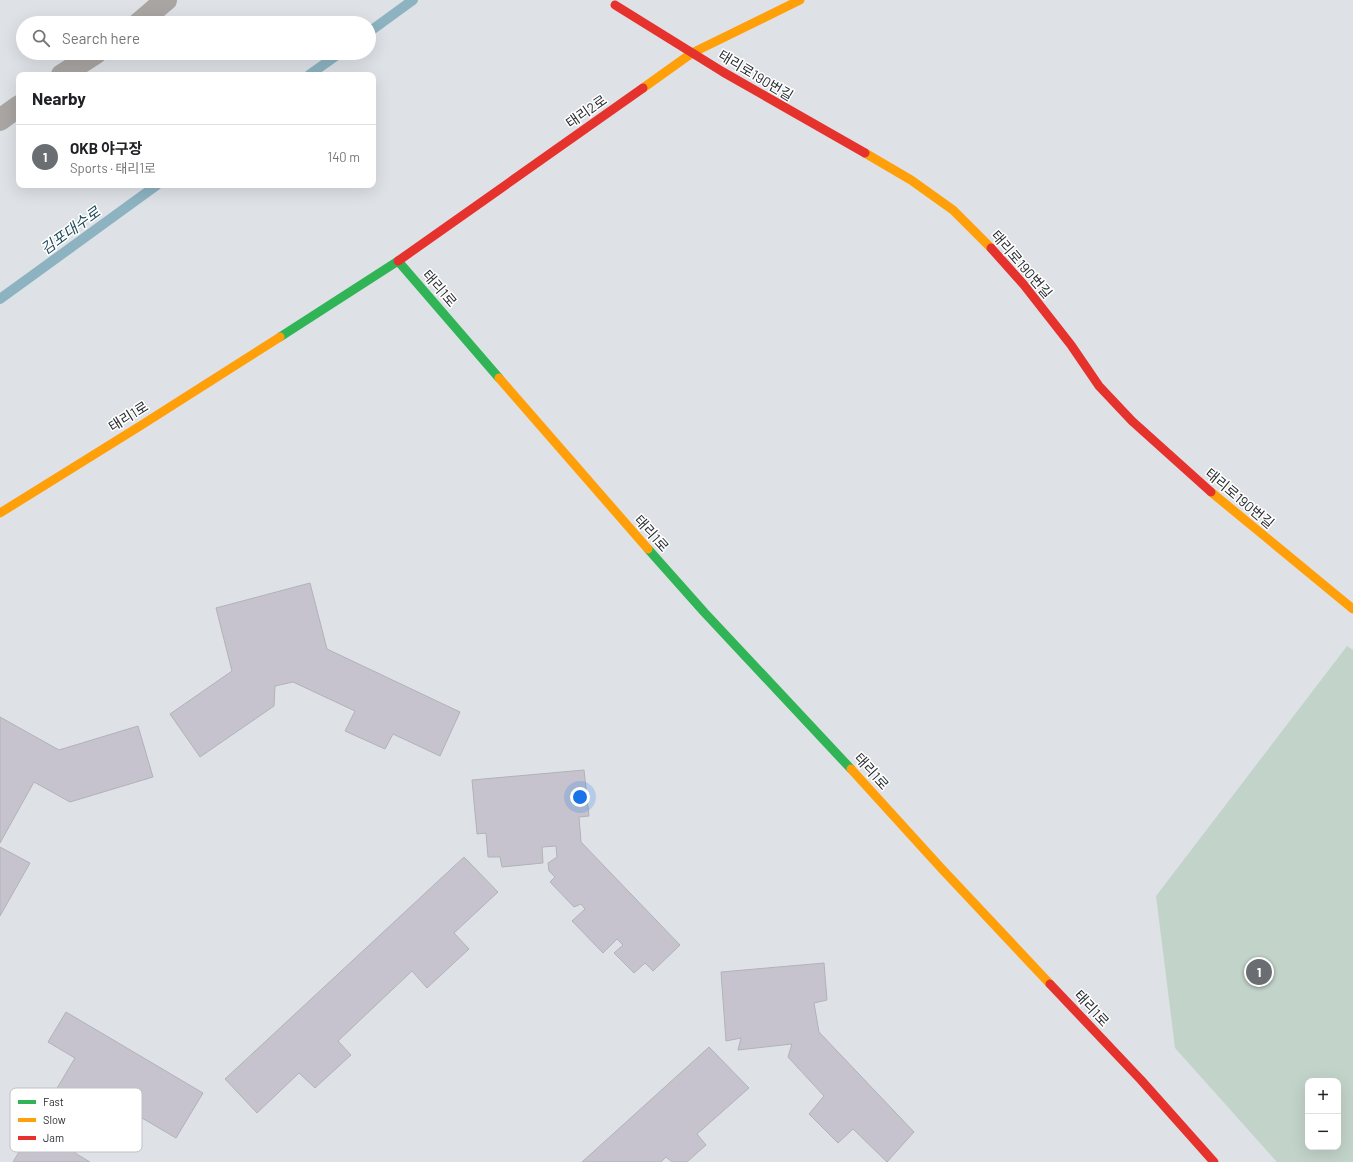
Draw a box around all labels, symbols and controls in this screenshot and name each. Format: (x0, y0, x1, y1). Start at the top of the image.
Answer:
search box (16, 16, 376, 60)
icon: search (30, 27, 52, 49)
text: Search here (62, 29, 140, 47)
street label: 태리로190번길 (715, 46, 797, 104)
text: Nearby (32, 88, 86, 108)
street label: 태리2로 (562, 91, 610, 131)
text: OKB 야구장 (70, 139, 142, 157)
text: 1 (43, 149, 47, 165)
text: 140 m (328, 149, 360, 165)
text: Sports · 태리1로 (70, 160, 156, 176)
water label: 김포대수로 (37, 202, 104, 258)
street label: 태리로190번길 (988, 227, 1056, 301)
street label: 태리1로 (419, 266, 461, 310)
street label: 태리1로 (105, 397, 151, 435)
street label: 태리로190번길 (1202, 464, 1278, 532)
street label: 태리1로 (631, 511, 673, 555)
street label: 태리1로 (851, 749, 893, 793)
your location (570, 787, 590, 807)
pin: 1 (1246, 957, 1272, 987)
street label: 태리1로 (1071, 986, 1113, 1030)
map controls (1305, 1078, 1341, 1150)
button: + (1305, 1078, 1341, 1114)
legend (10, 1088, 142, 1152)
text: Fast (43, 1095, 64, 1108)
text: Slow (43, 1113, 66, 1126)
button: − (1305, 1114, 1341, 1150)
text: Jam (43, 1131, 64, 1144)

